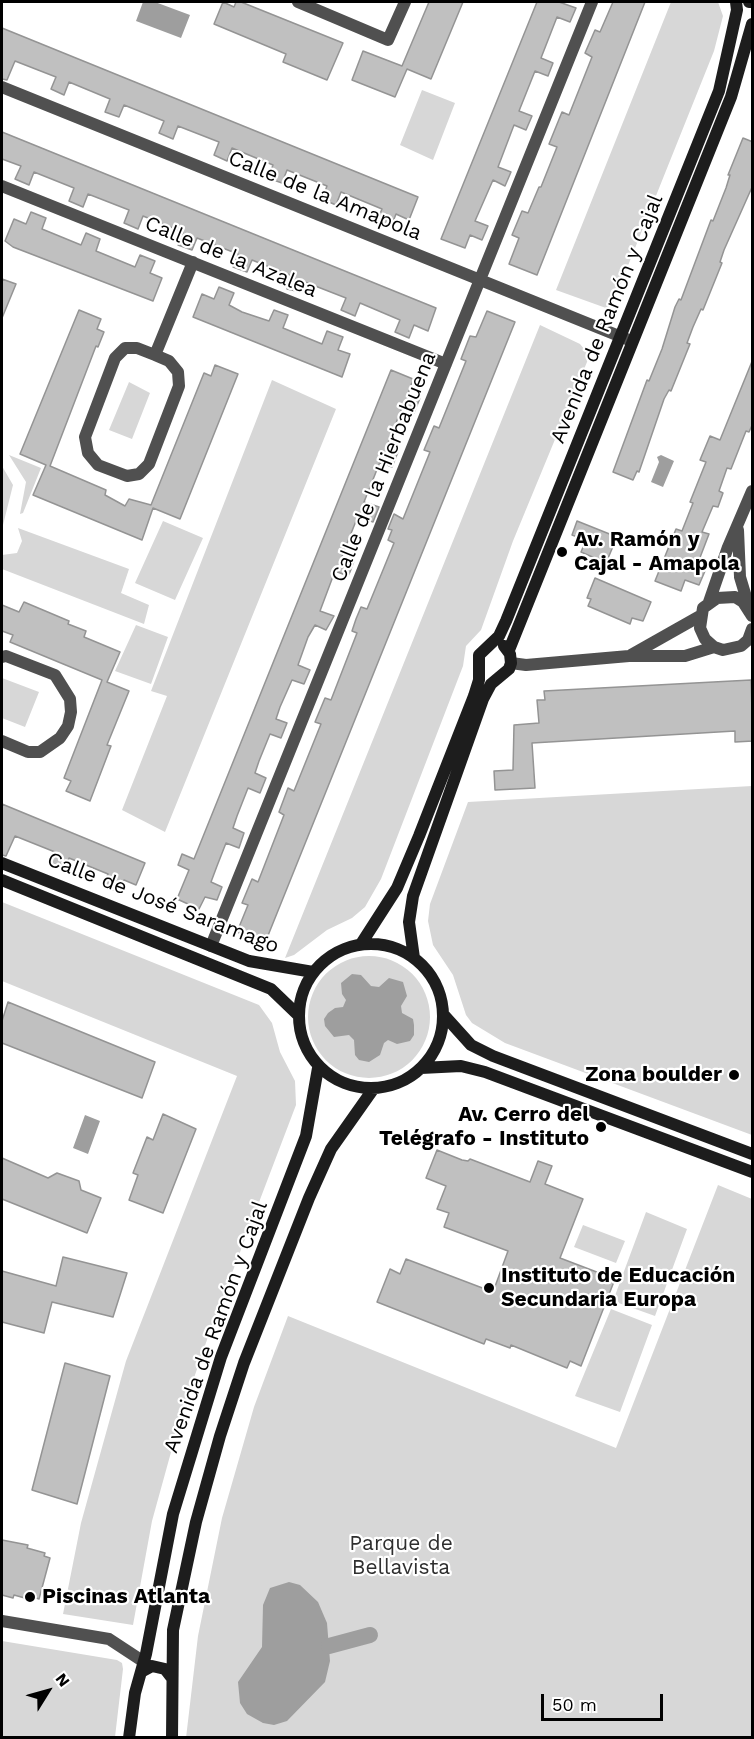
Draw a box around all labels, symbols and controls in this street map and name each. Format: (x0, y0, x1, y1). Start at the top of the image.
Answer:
street label: Calle de la Amapola (225, 146, 425, 246)
street label: Avenida de Ramón y Cajal (545, 191, 669, 447)
street label: Calle de la Azalea (141, 211, 321, 303)
street label: Calle de la Hierbabuena (326, 348, 442, 586)
place label: Av. Ramón y Cajal - Amapola (574, 527, 740, 577)
marker: Av. Ramón y Cajal - Amapola (555, 545, 569, 559)
street label: Calle de José Saramago (43, 847, 283, 959)
place label: Zona boulder (585, 1062, 722, 1088)
marker: Zona boulder (727, 1068, 741, 1082)
place label: Av. Cerro del Telégrafo - Instituto (379, 1102, 589, 1152)
marker: Av. Cerro del Telégrafo - Instituto (594, 1120, 608, 1134)
street label: Avenida de Ramón y Cajal (159, 1198, 273, 1456)
place label: Instituto de Educación Secundaria Europa (501, 1263, 735, 1313)
marker: Instituto de Educación Secundaria Europa (482, 1281, 496, 1295)
park label: Parque de Bellavista (349, 1531, 453, 1581)
place label: Piscinas Atlanta (42, 1584, 210, 1610)
marker: Piscinas Atlanta (23, 1590, 37, 1604)
north arrow (18, 1661, 78, 1721)
text: N (52, 1669, 74, 1690)
scale bar (544, 1682, 666, 1720)
text: 50 m (552, 1694, 597, 1715)

